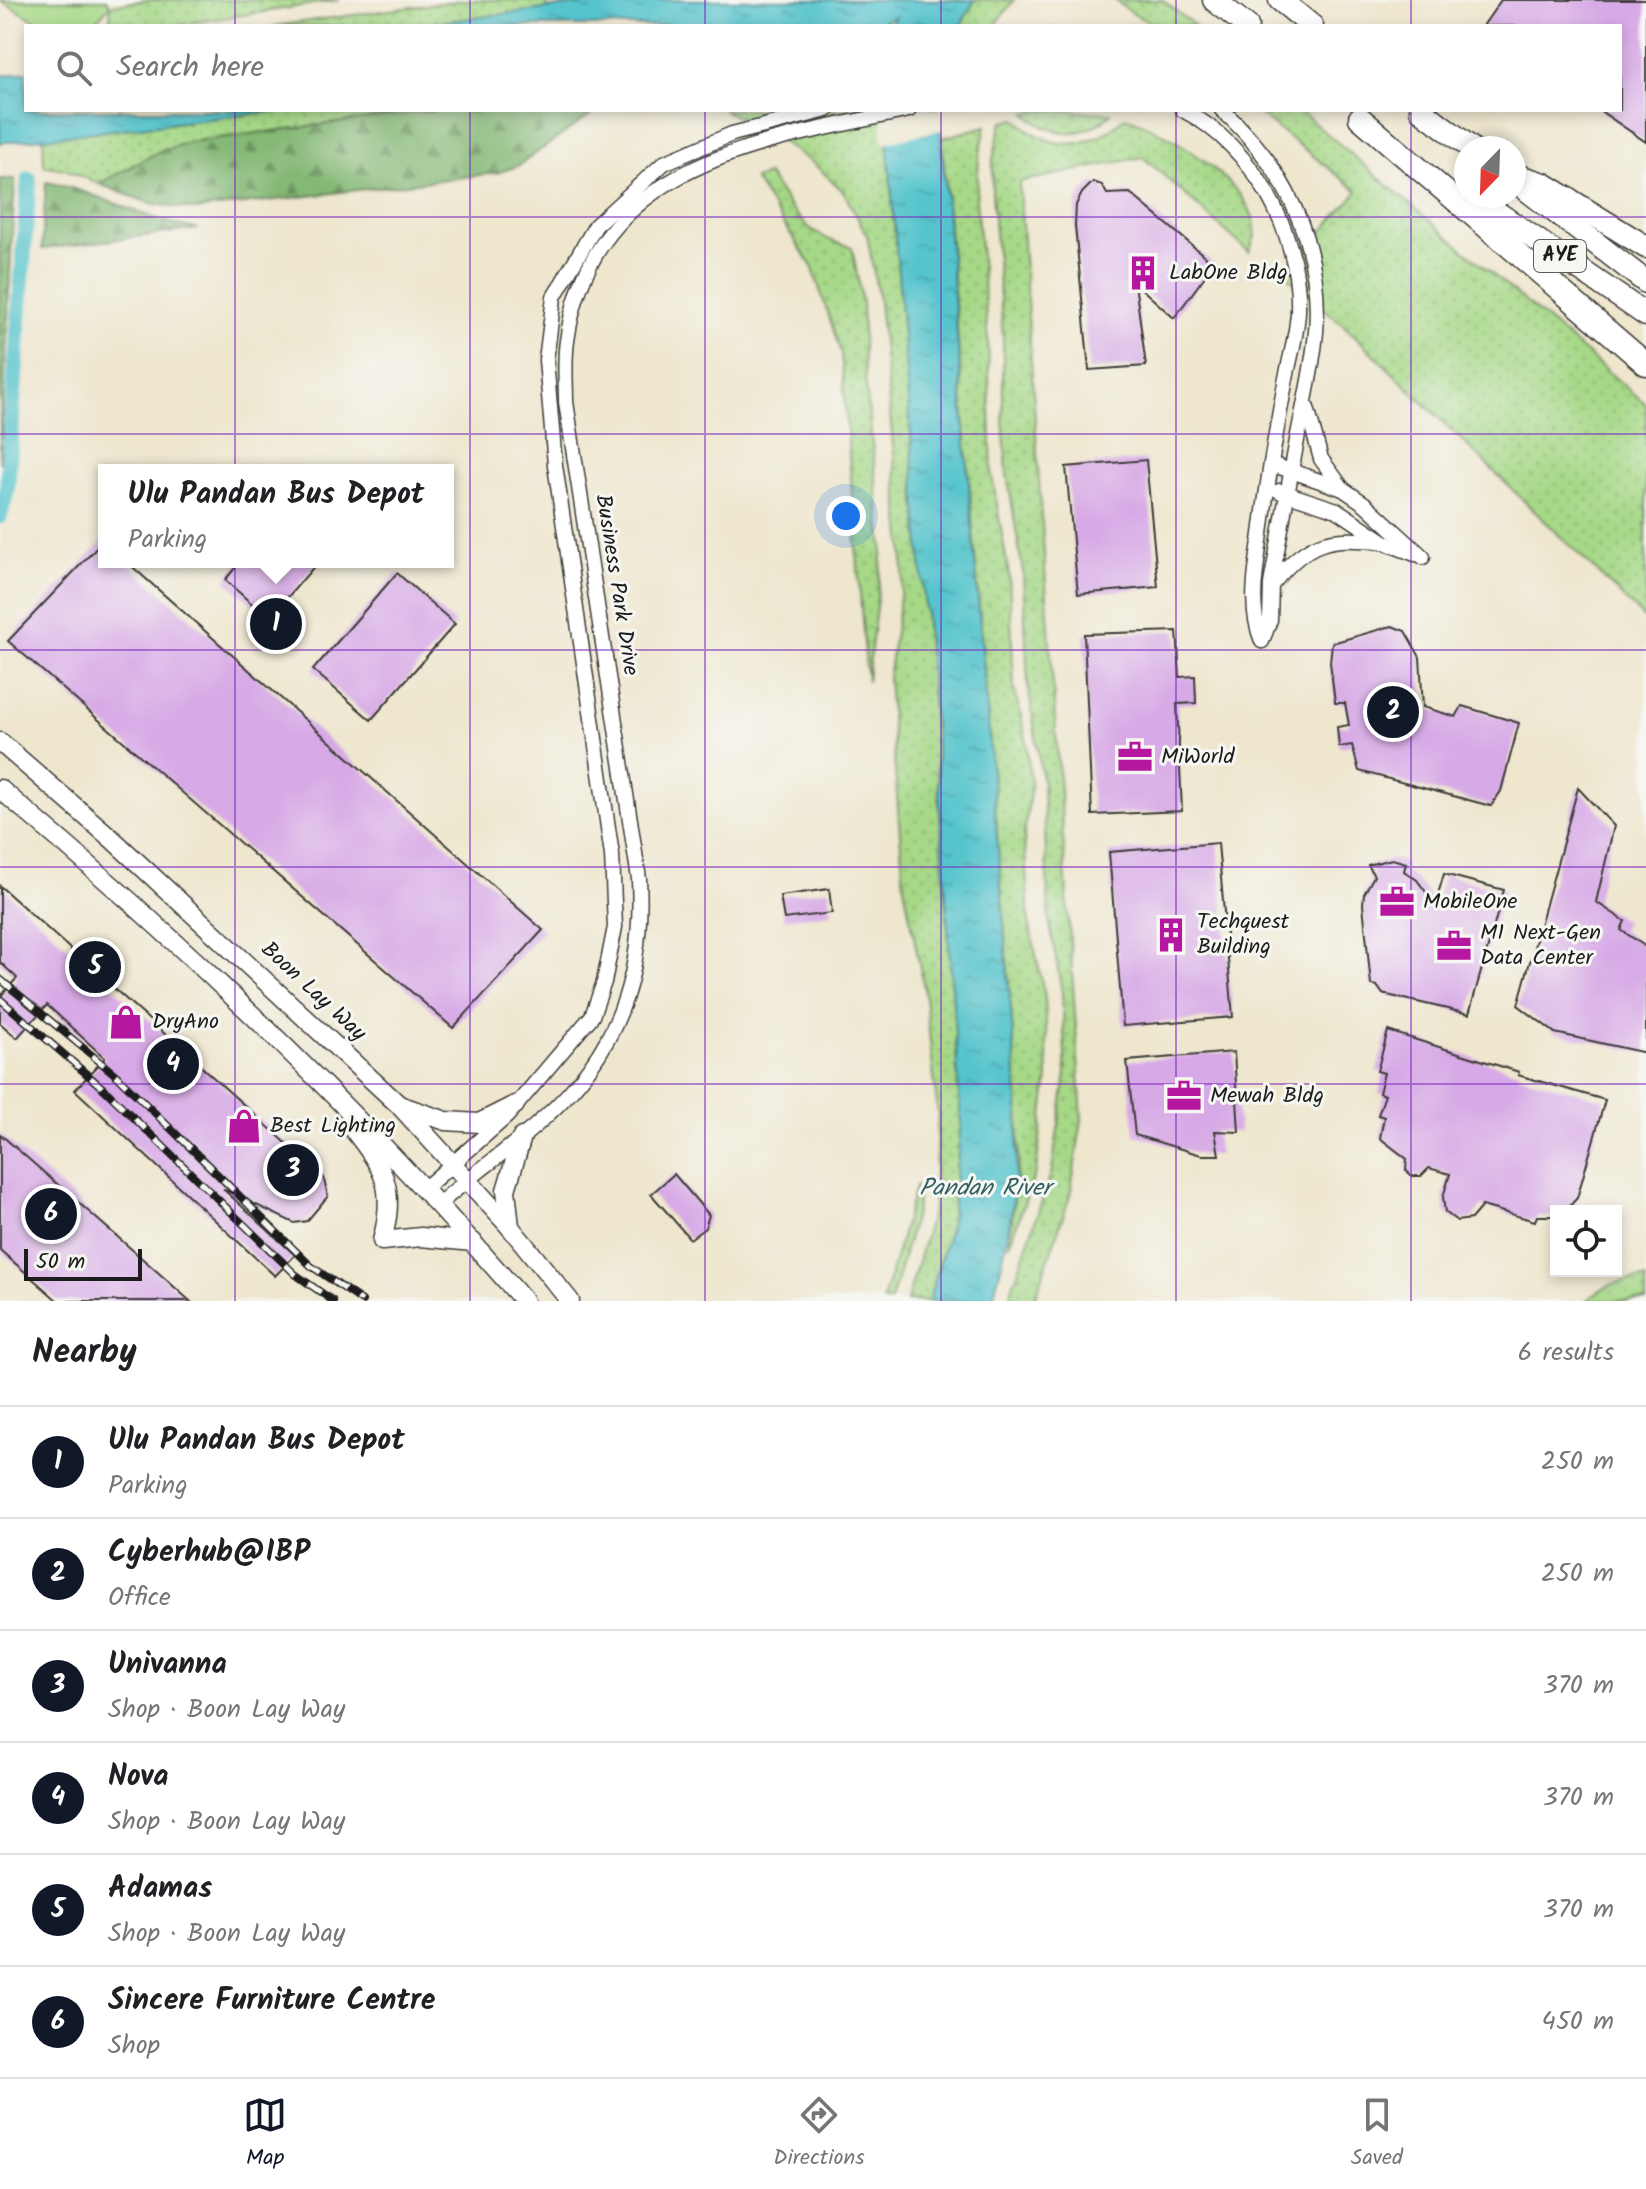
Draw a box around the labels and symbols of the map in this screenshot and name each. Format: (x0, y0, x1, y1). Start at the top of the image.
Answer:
north arrow (1454, 136, 1526, 208)
road number: AYE (1534, 240, 1586, 272)
building icon: LabOne Bldg (1124, 254, 1162, 292)
place label: LabOne Bldg (1169, 256, 1288, 291)
street label: Business Park Drive (584, 492, 648, 678)
your location (826, 496, 866, 536)
pin: 1 (250, 594, 302, 654)
pin: 2 (1367, 682, 1419, 742)
office icon: MiWorld (1116, 738, 1154, 776)
place label: MiWorld (1161, 740, 1235, 775)
office icon: MobileOne (1378, 883, 1416, 921)
place label: MobileOne (1423, 885, 1518, 920)
place label: Techquest Building (1197, 905, 1290, 965)
building icon: Techquest Building (1152, 916, 1190, 954)
place label: M1 Next-Gen Data Center (1480, 916, 1601, 976)
office icon: M1 Next-Gen Data Center (1435, 927, 1473, 965)
street label: Boon Lay Way (252, 934, 374, 1051)
pin: 5 (69, 937, 121, 997)
shop icon: DryAno (107, 1003, 145, 1041)
place label: DryAno (152, 1005, 219, 1040)
pin: 4 (147, 1034, 199, 1094)
office icon: Mewah Bldg (1165, 1077, 1203, 1115)
place label: Mewah Bldg (1210, 1079, 1324, 1114)
shop icon: Best Lighting (225, 1107, 263, 1145)
place label: Best Lighting (270, 1109, 396, 1144)
pin: 3 (267, 1140, 319, 1200)
water label: Pandan River (919, 1169, 1056, 1208)
pin: 6 (25, 1184, 77, 1244)
scale bar (24, 1245, 142, 1281)

